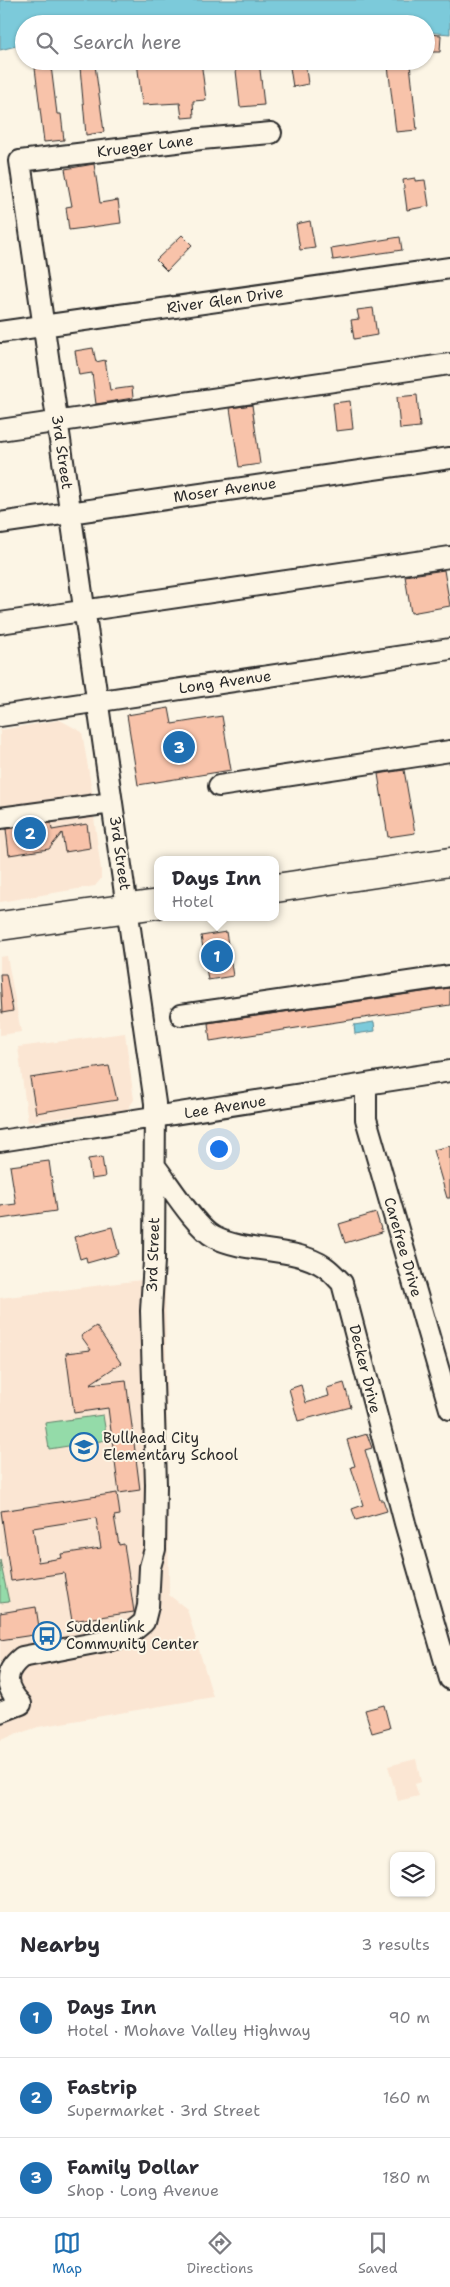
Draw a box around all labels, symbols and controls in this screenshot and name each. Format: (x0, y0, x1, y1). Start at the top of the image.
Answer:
search box (15, 15, 435, 70)
icon: search (33, 29, 61, 57)
text: Search here (73, 30, 182, 55)
street label: Krueger Lane (96, 130, 194, 162)
street label: River Glen Drive (165, 282, 285, 318)
street label: 3rd Street (47, 413, 77, 491)
street label: Moser Avenue (172, 473, 278, 507)
street label: Long Avenue (177, 666, 273, 698)
pin: 3 (163, 728, 195, 766)
pin: 2 (14, 814, 46, 852)
street label: 3rd Street (105, 814, 135, 892)
popup (154, 856, 279, 921)
text: Days Inn (172, 866, 261, 891)
text: Hotel (172, 891, 213, 912)
pin: 1 (201, 937, 233, 975)
street label: Lee Avenue (183, 1091, 267, 1123)
your location (206, 1136, 232, 1162)
street label: Carefree Drive (379, 1195, 427, 1299)
street label: 3rd Street (142, 1217, 164, 1293)
street label: Decker Drive (344, 1323, 386, 1415)
place label: Bullhead City Elementary School (103, 1428, 239, 1465)
school or university icon: Bullhead City Elementary School (69, 1432, 99, 1462)
place label: Suddenlink Community Center (66, 1617, 199, 1654)
bus stop icon: Suddenlink Community Center (32, 1621, 62, 1651)
map controls (390, 1852, 435, 1897)
button: layers (390, 1852, 435, 1897)
text: Nearby (20, 1931, 100, 1959)
text: 3 results (361, 1934, 430, 1955)
text: Days Inn (67, 1995, 156, 2020)
text: 1 (32, 2007, 40, 2028)
text: 90 m (389, 2007, 430, 2028)
text: Hotel · Mohave Valley Highway (67, 2020, 311, 2041)
text: Fastrip (67, 2075, 137, 2100)
text: 2 (30, 2087, 42, 2108)
text: 160 m (383, 2087, 430, 2108)
text: Supermarket · 3rd Street (67, 2100, 260, 2121)
text: Family Dollar (67, 2155, 199, 2180)
text: 3 (30, 2167, 42, 2188)
text: 180 m (382, 2167, 430, 2188)
text: Shop · Long Avenue (67, 2180, 219, 2201)
tab: Map (52, 2229, 82, 2277)
tab: Directions (187, 2229, 254, 2277)
tab: Saved (358, 2229, 398, 2277)

